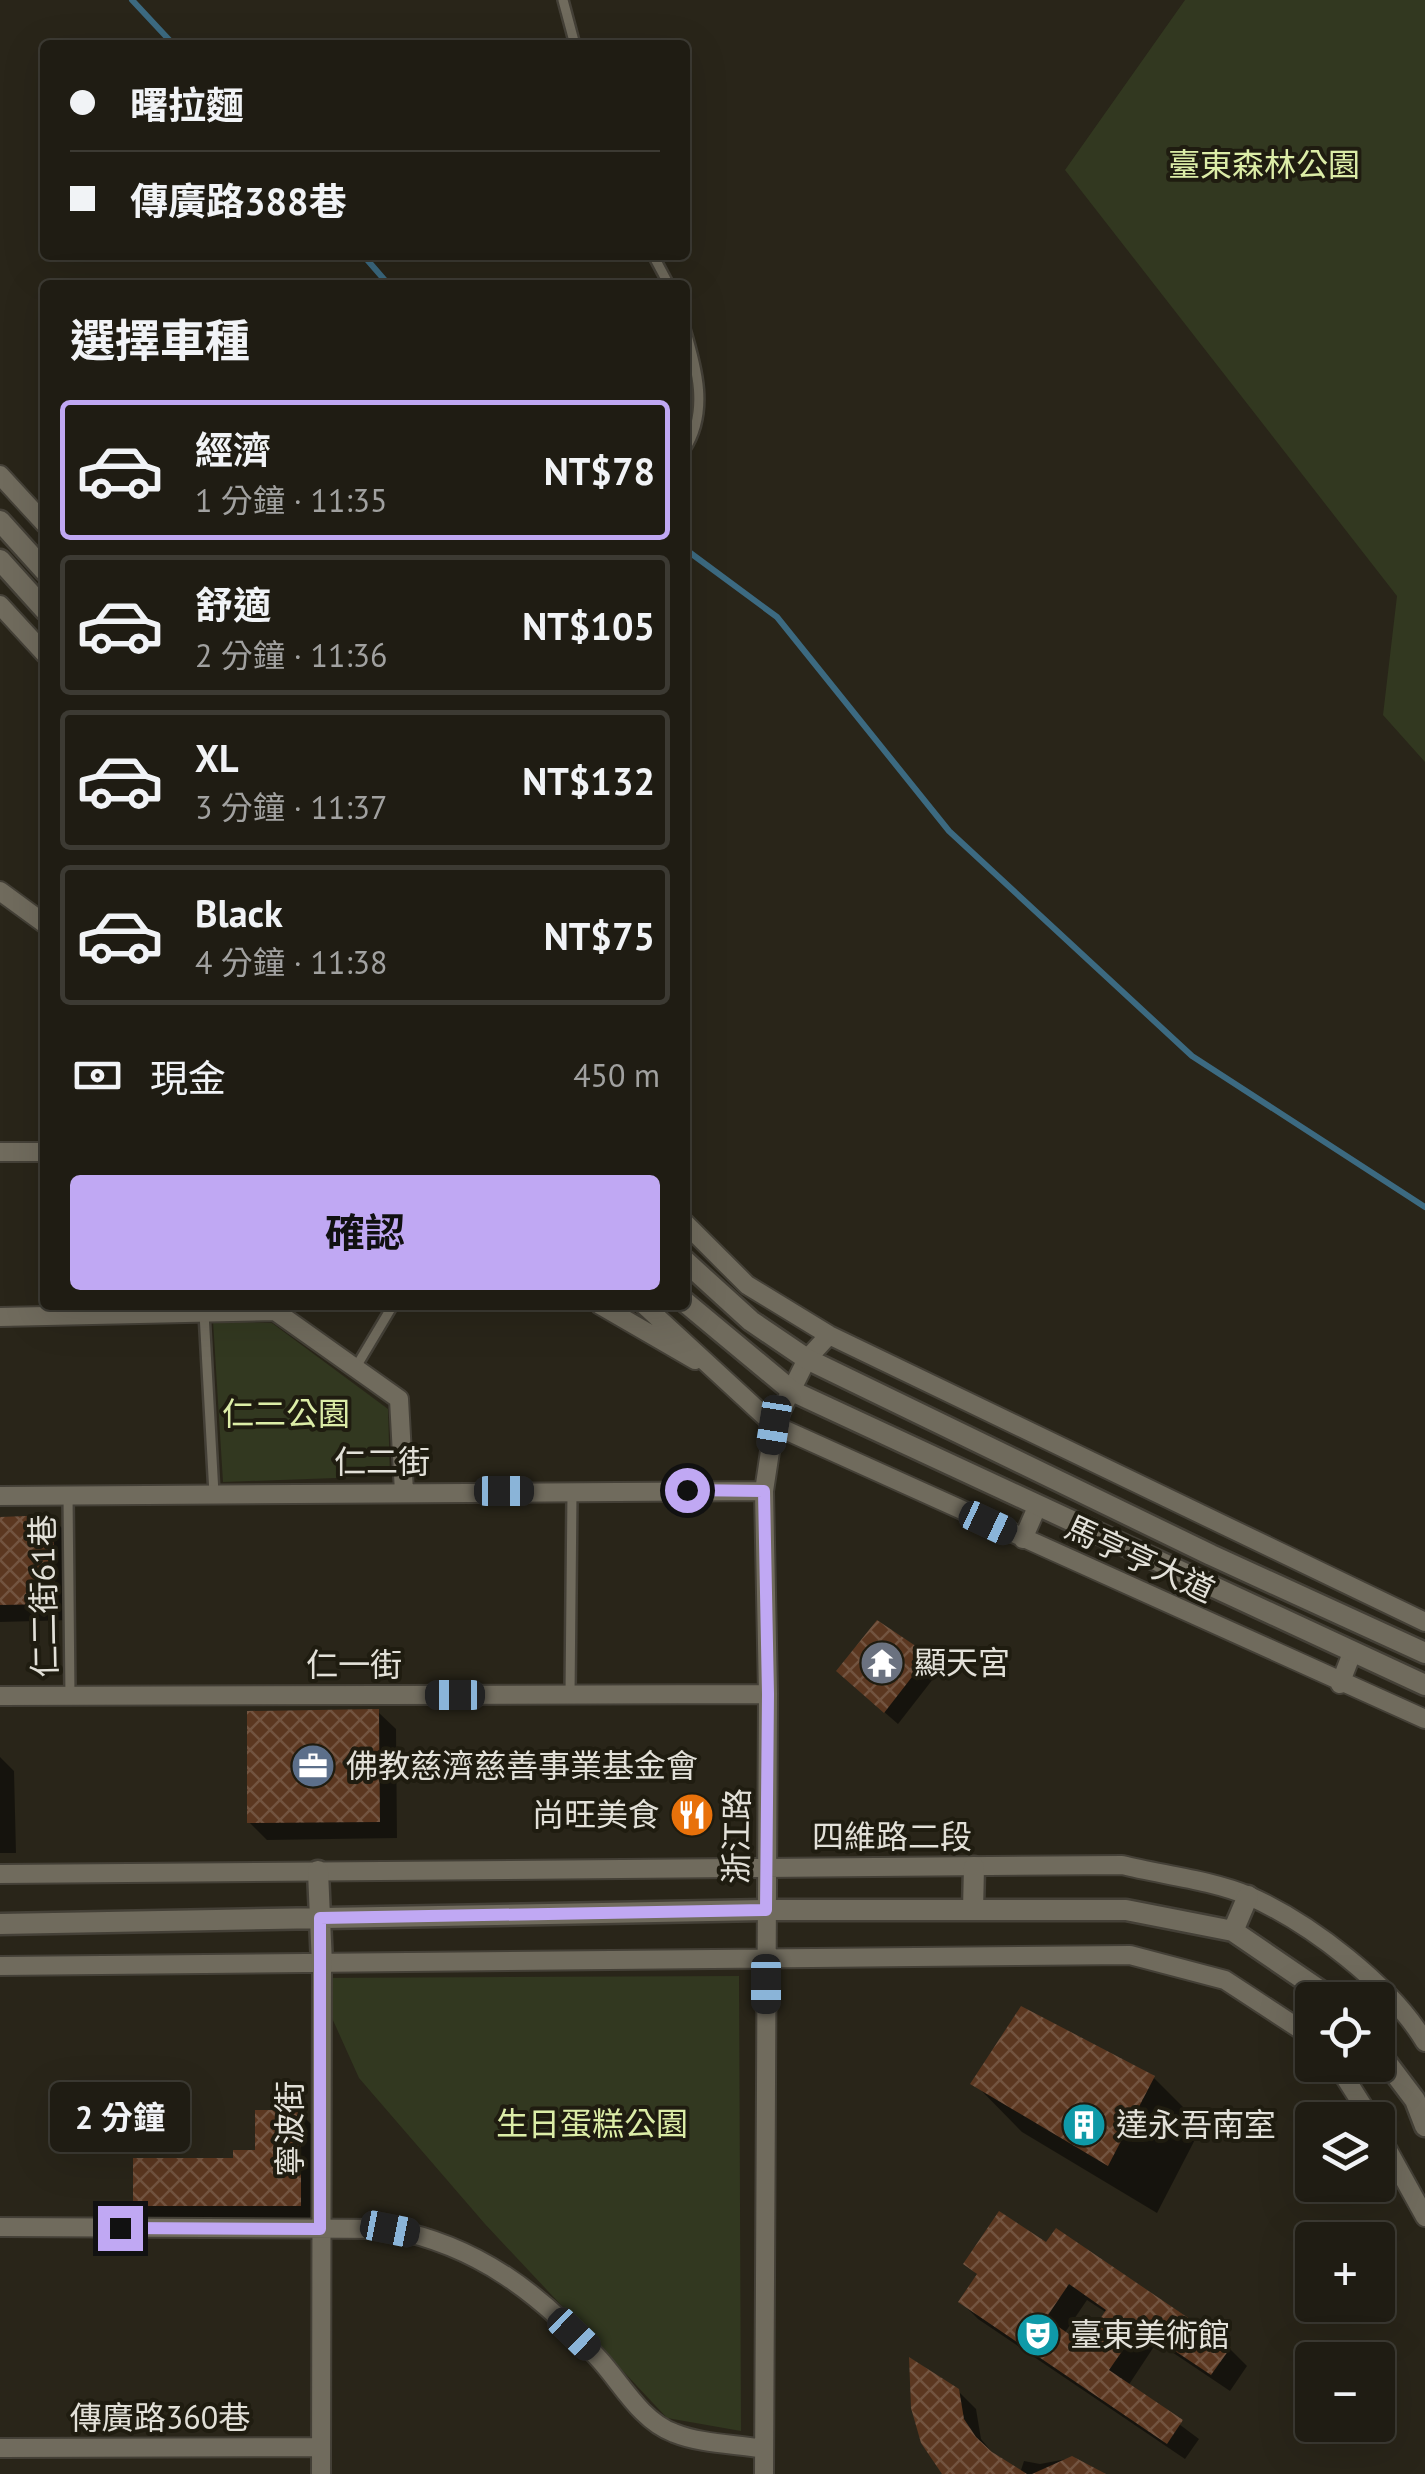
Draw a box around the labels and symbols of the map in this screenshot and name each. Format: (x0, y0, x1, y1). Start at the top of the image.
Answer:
park label: 臺東森林公園 (1168, 143, 1360, 185)
park label: 仁二公園 (222, 1392, 350, 1434)
car (754, 1393, 794, 1457)
street label: 仁二街 (334, 1440, 430, 1482)
route start (665, 1468, 710, 1513)
car (474, 1476, 534, 1506)
car (954, 1497, 1022, 1549)
street label: 馬亨亨大道 (1059, 1505, 1222, 1611)
street label: 仁二街61巷 (21, 1514, 65, 1678)
temple icon: 顯天宮 (859, 1640, 905, 1686)
place label: 顯天宮 (914, 1641, 1010, 1683)
street label: 仁一街 (306, 1643, 402, 1685)
car (425, 1680, 485, 1710)
office icon: 佛教慈濟慈善事業基金會 (290, 1743, 336, 1789)
place label: 佛教慈濟慈善事業基金會 (346, 1744, 698, 1786)
street label: 浙江路 (714, 1788, 758, 1884)
restaurant icon: 尚旺美食 (669, 1792, 715, 1838)
place label: 尚旺美食 (532, 1793, 660, 1835)
street label: 四維路二段 (812, 1815, 972, 1857)
car (751, 1954, 781, 2014)
street label: 寧波街 (268, 2081, 310, 2177)
callout: 2 分鐘 (50, 2083, 190, 2153)
park label: 生日蛋糕公園 (496, 2102, 688, 2144)
building icon: 達永吾南室 (1061, 2102, 1107, 2148)
place label: 達永吾南室 (1116, 2103, 1276, 2145)
route end (98, 2206, 143, 2251)
car (358, 2209, 422, 2249)
car (542, 2302, 606, 2366)
theatre icon: 臺東美術館 (1015, 2312, 1061, 2358)
place label: 臺東美術館 (1070, 2313, 1230, 2355)
street label: 傳廣路360巷 (70, 2396, 250, 2438)

